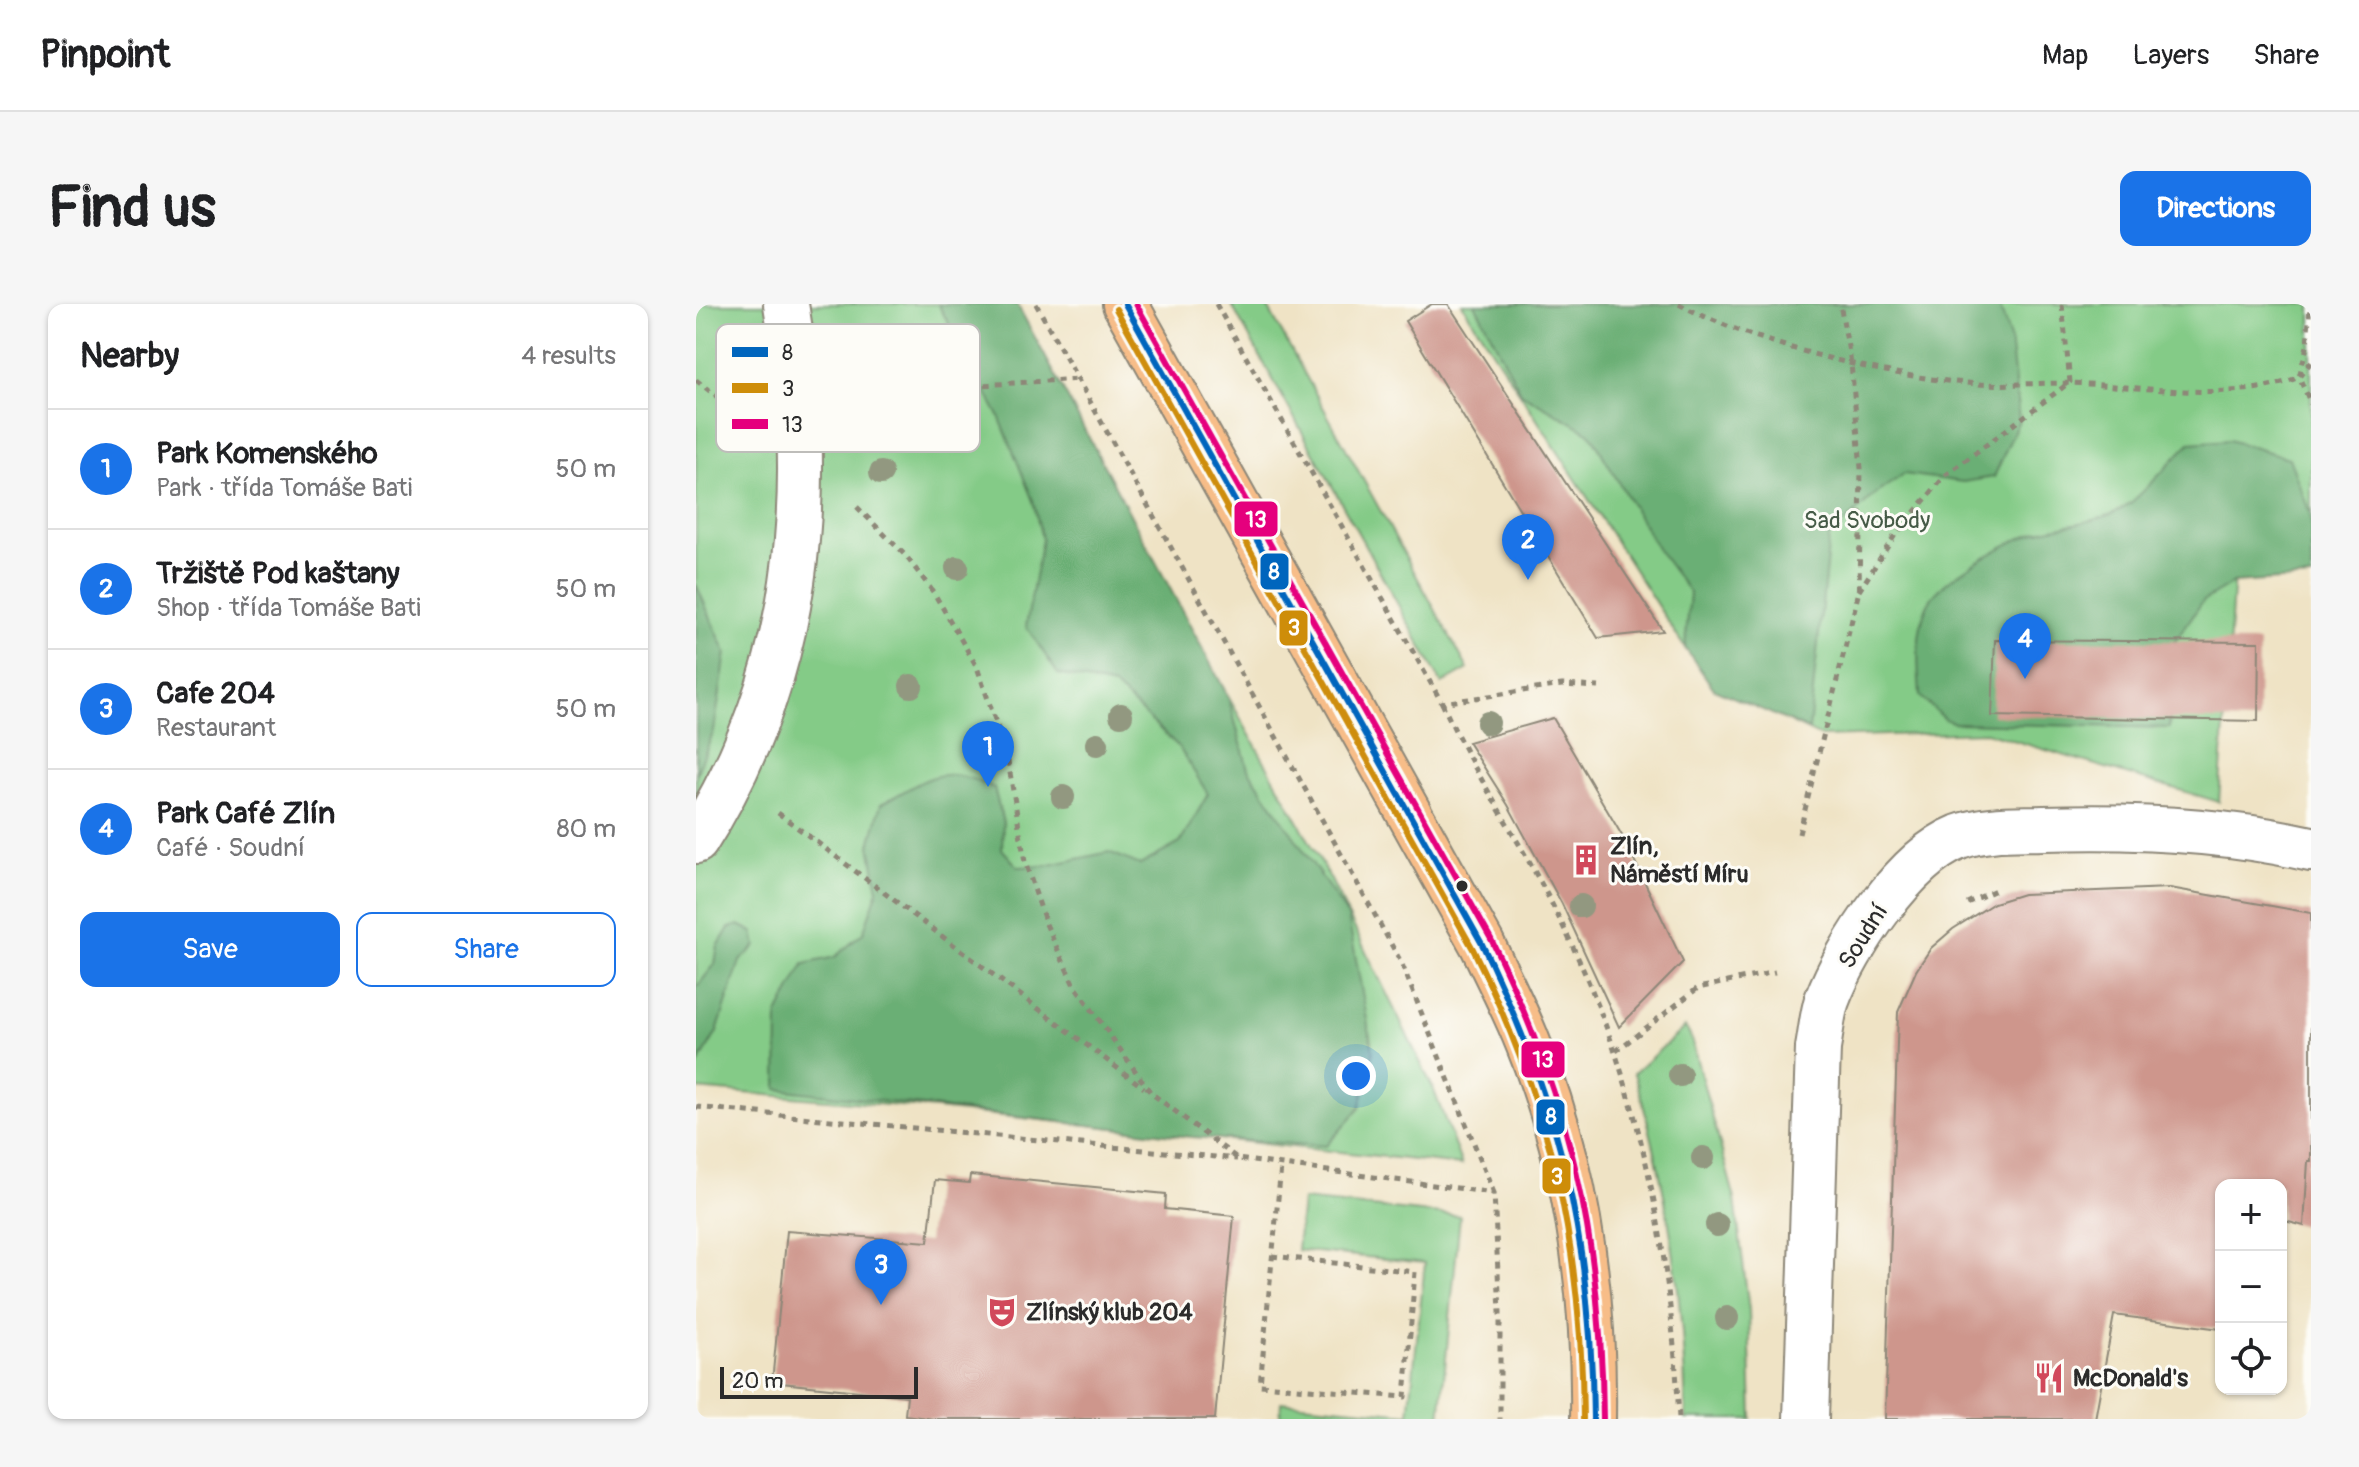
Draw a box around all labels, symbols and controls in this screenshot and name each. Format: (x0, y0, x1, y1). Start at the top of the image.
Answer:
text: Pinpoint (40, 31, 170, 79)
text: Map (2042, 38, 2088, 73)
text: Layers (2132, 38, 2209, 73)
text: Share (2253, 38, 2319, 73)
button: Directions (2120, 171, 2311, 246)
text: Find us (48, 174, 216, 243)
legend (716, 324, 980, 452)
text: Nearby (80, 335, 179, 378)
text: 8 (782, 339, 793, 367)
text: 4 results (521, 340, 616, 372)
text: 3 (782, 375, 794, 403)
text: 13 (782, 411, 803, 439)
text: Park Komenského (156, 435, 378, 472)
text: 1 (101, 453, 111, 485)
text: 50 m (555, 453, 616, 485)
text: Park · třída Tomáše Bati (156, 472, 412, 504)
line badge: 13 (1233, 500, 1279, 538)
text: 13 (1246, 506, 1266, 534)
park label: Sad Svobody (1804, 506, 1930, 535)
pin: 2 (1502, 514, 1554, 580)
line badge: 8 (1259, 552, 1290, 591)
text: Tržiště Pod kaštany (156, 555, 400, 592)
text: 8 (1268, 558, 1280, 586)
text: 2 (99, 573, 113, 605)
text: 50 m (555, 573, 616, 605)
text: Shop · třída Tomáše Bati (156, 592, 421, 624)
line badge: 3 (1278, 609, 1309, 647)
pin: 4 (1999, 613, 2051, 679)
text: 3 (1288, 614, 1300, 642)
text: Cafe 204 (156, 675, 275, 712)
text: 3 (99, 693, 113, 725)
text: 50 m (555, 693, 616, 725)
text: Restaurant (156, 712, 276, 744)
pin: 1 (962, 721, 1014, 787)
text: Park Café Zlín (156, 795, 335, 832)
text: 4 (98, 813, 114, 845)
text: 80 m (556, 813, 616, 845)
text: Café · Soudní (156, 832, 305, 864)
place label: Zlín, Náměstí Míru (1610, 832, 1749, 889)
building icon: Zlín, Náměstí Míru (1569, 843, 1603, 877)
unlabelled marker (1454, 878, 1470, 894)
street label: Soudní (1832, 898, 1895, 974)
button: Save (80, 912, 340, 987)
button: Share (356, 912, 616, 987)
line badge: 13 (1520, 1040, 1566, 1079)
text: 13 (1533, 1046, 1553, 1074)
your location (1336, 1056, 1376, 1096)
line badge: 8 (1535, 1098, 1566, 1136)
text: 8 (1545, 1103, 1557, 1131)
line badge: 3 (1541, 1157, 1572, 1195)
text: 3 (1551, 1163, 1563, 1191)
map controls (2215, 1179, 2287, 1395)
button: + (2215, 1179, 2287, 1251)
pin: 3 (855, 1239, 907, 1305)
button: − (2215, 1251, 2287, 1323)
theatre icon: Zlínský klub 204 (985, 1295, 1019, 1329)
place label: Zlínský klub 204 (1026, 1298, 1193, 1327)
button: locate (2215, 1323, 2287, 1395)
restaurant icon: McDonald's (2032, 1361, 2066, 1395)
scale bar (720, 1363, 918, 1399)
place label: McDonald's (2073, 1364, 2188, 1393)
text: 20 m (732, 1367, 784, 1395)

